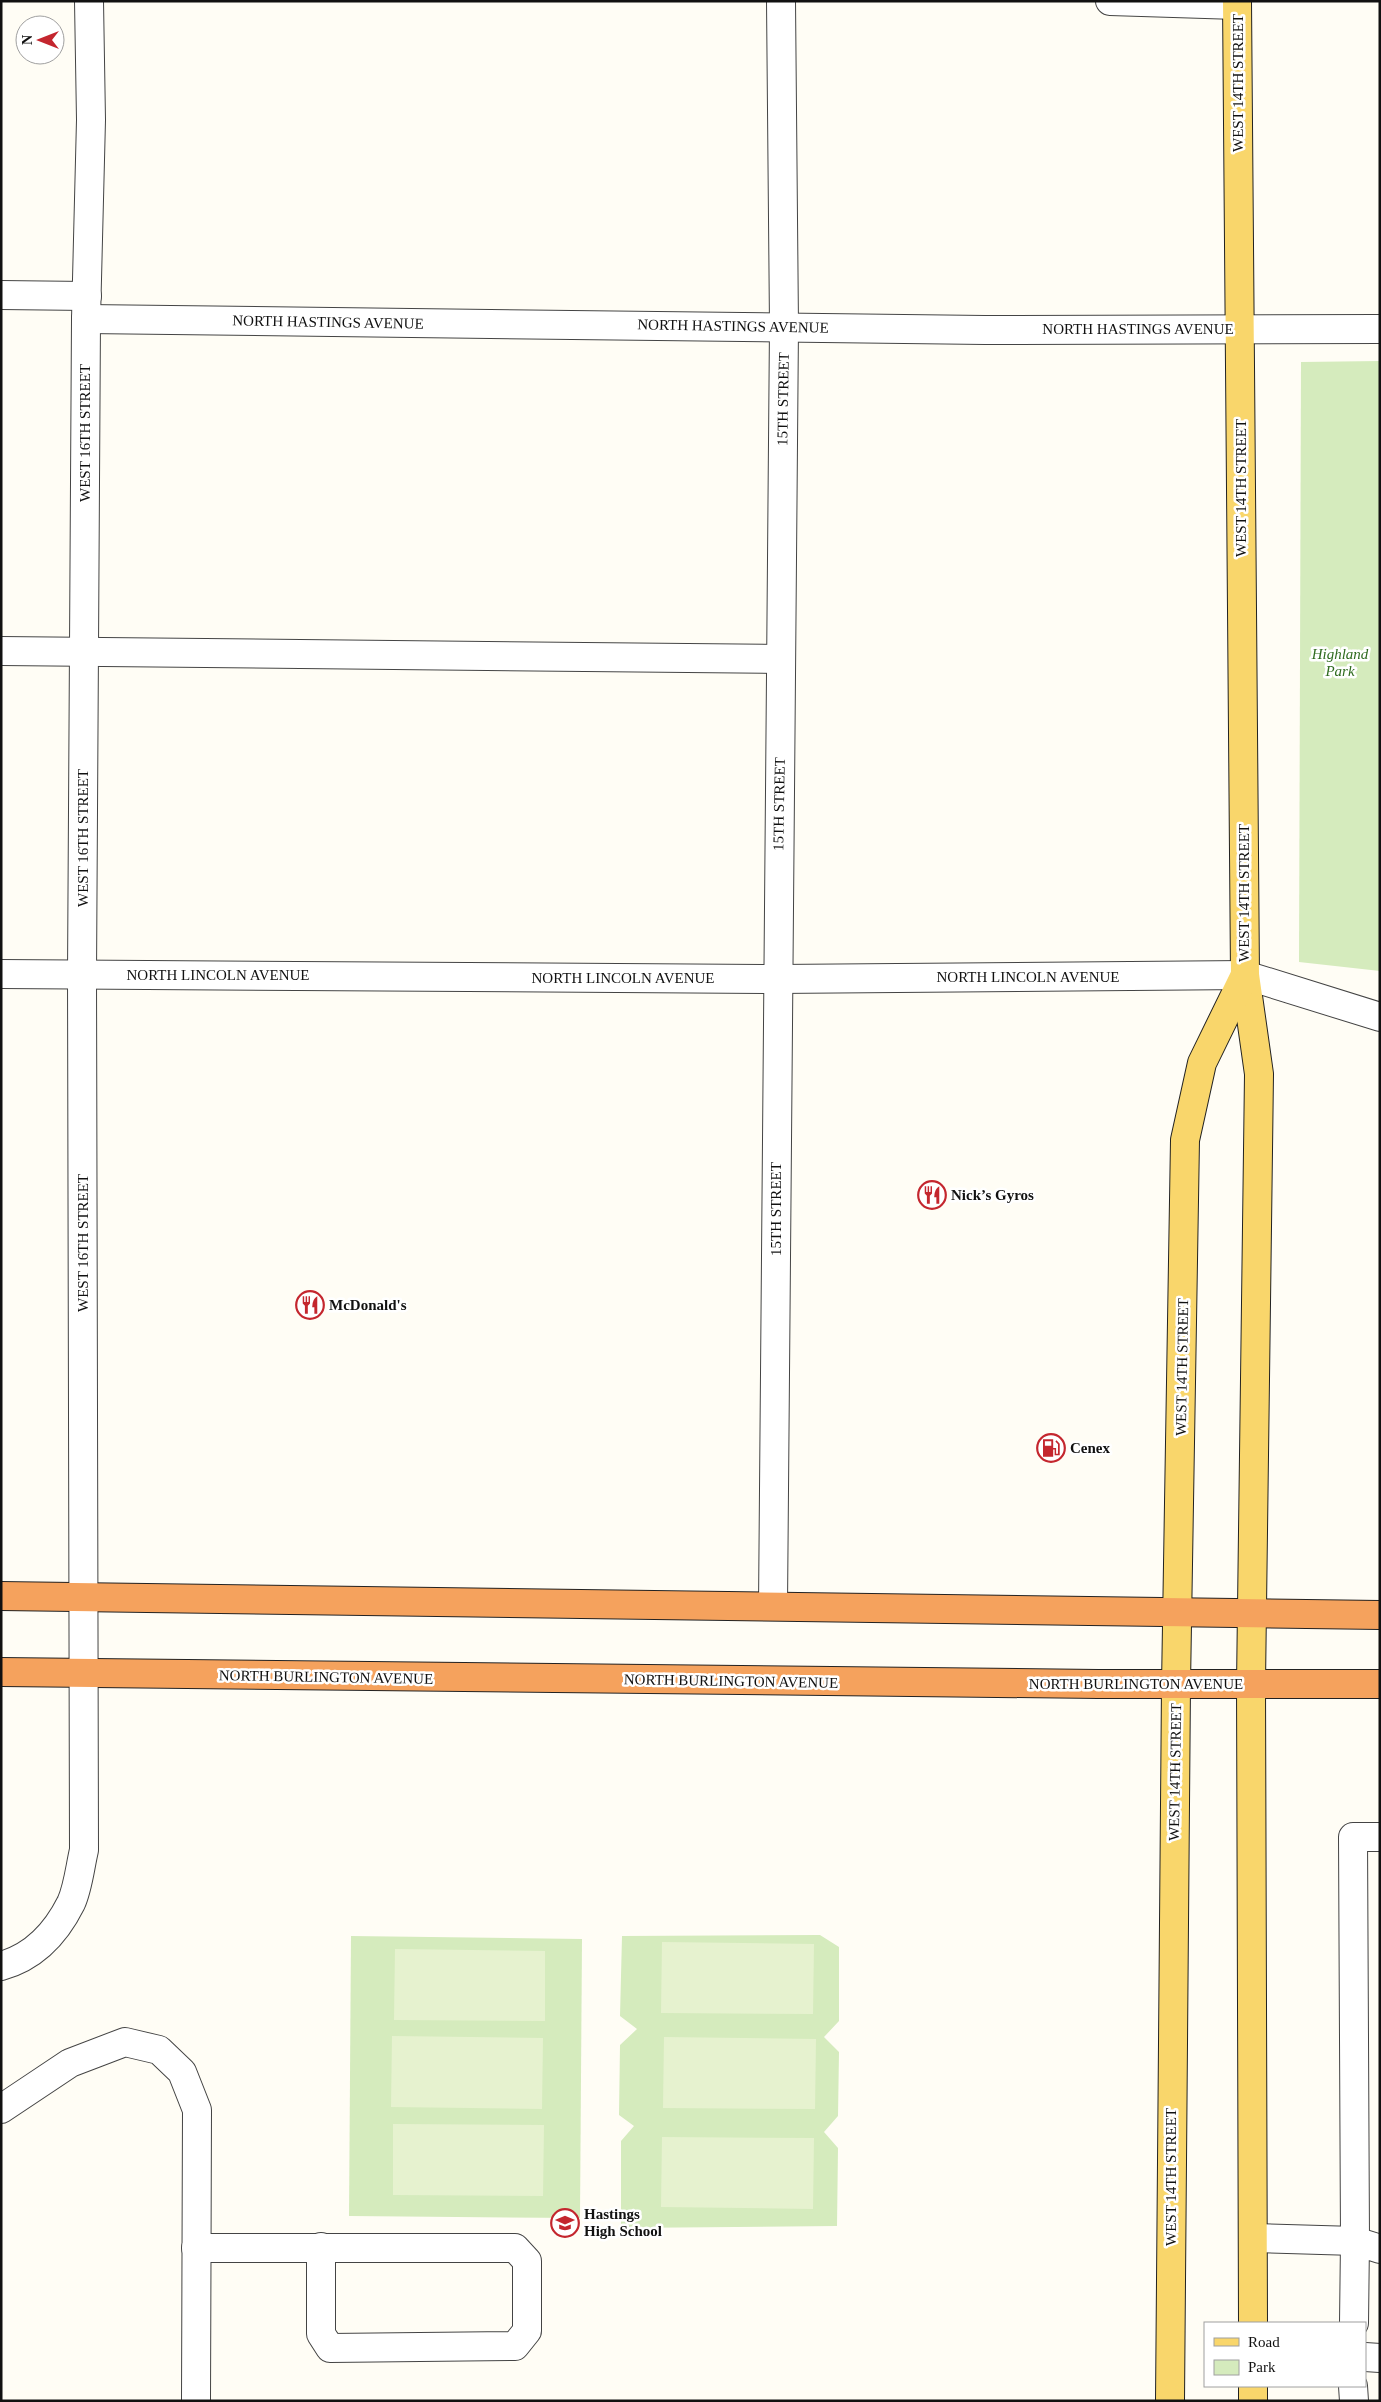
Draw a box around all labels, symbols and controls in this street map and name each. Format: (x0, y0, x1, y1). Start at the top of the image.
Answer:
street label: WEST 14TH STREET (1230, 14, 1246, 152)
north arrow (15, 15, 65, 65)
text: N (20, 35, 35, 45)
street label: NORTH HASTINGS AVENUE (232, 312, 424, 332)
street label: NORTH HASTINGS AVENUE (637, 316, 829, 336)
street label: NORTH HASTINGS AVENUE (1042, 321, 1234, 337)
street label: 15TH STREET (774, 352, 792, 446)
street label: WEST 16TH STREET (77, 364, 93, 502)
street label: WEST 14TH STREET (1233, 419, 1249, 557)
park label: Highland Park (1311, 646, 1369, 679)
street label: 15TH STREET (770, 757, 788, 851)
street label: WEST 16TH STREET (75, 769, 91, 907)
street label: WEST 14TH STREET (1236, 824, 1252, 962)
street label: NORTH LINCOLN AVENUE (127, 967, 309, 983)
street label: NORTH LINCOLN AVENUE (937, 969, 1119, 985)
street label: NORTH LINCOLN AVENUE (532, 970, 714, 986)
street label: 15TH STREET (768, 1162, 784, 1256)
street label: WEST 16TH STREET (75, 1174, 91, 1312)
restaurant icon: Nick’s Gyros (917, 1180, 947, 1210)
place label: Nick’s Gyros (951, 1187, 1034, 1203)
restaurant icon: McDonald's (295, 1290, 325, 1320)
place label: McDonald's (329, 1297, 407, 1313)
street label: WEST 14TH STREET (1173, 1298, 1191, 1436)
fuel station icon: Cenex (1036, 1433, 1066, 1463)
place label: Cenex (1070, 1440, 1110, 1456)
street label: NORTH BURLINGTON AVENUE (219, 1667, 433, 1687)
street label: NORTH BURLINGTON AVENUE (624, 1671, 838, 1691)
street label: NORTH BURLINGTON AVENUE (1029, 1676, 1243, 1692)
street label: WEST 14TH STREET (1166, 1703, 1184, 1841)
street label: WEST 14TH STREET (1163, 2108, 1179, 2246)
place label: Hastings High School (584, 2206, 662, 2239)
school or university icon: Hastings High School (550, 2208, 580, 2238)
legend (1204, 2322, 1366, 2387)
text: Road (1248, 2334, 1280, 2350)
text: Park (1248, 2359, 1276, 2375)

